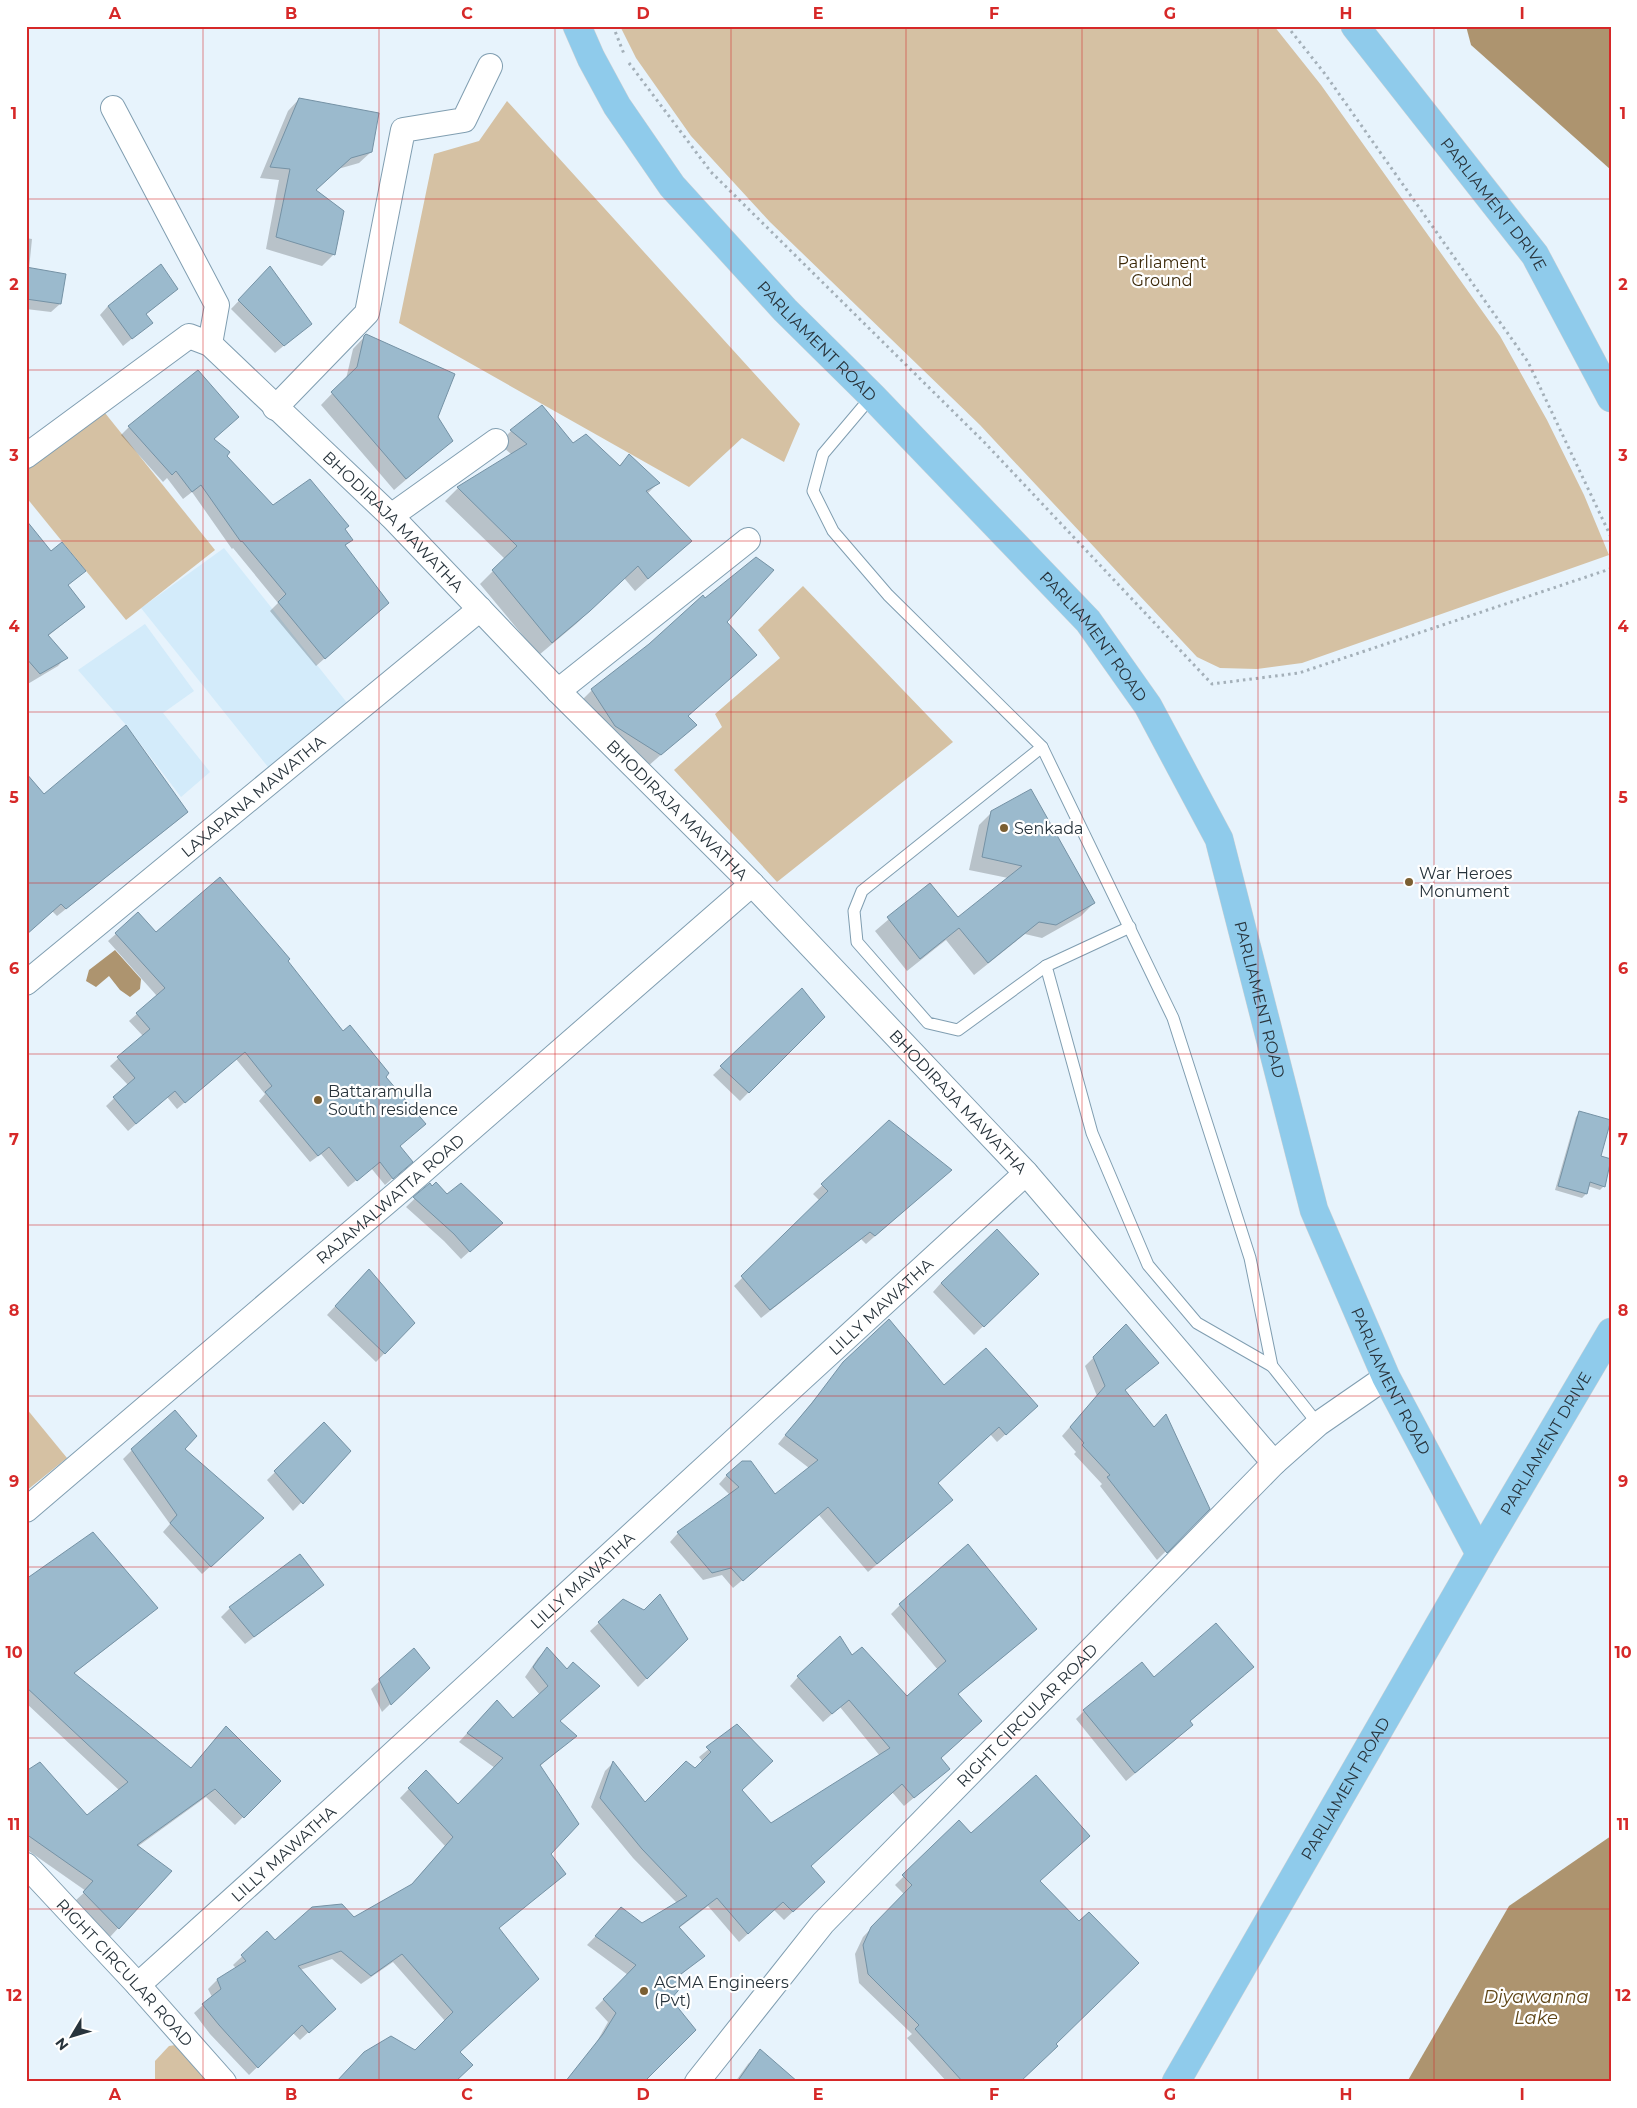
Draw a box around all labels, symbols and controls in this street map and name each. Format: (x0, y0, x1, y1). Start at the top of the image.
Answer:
text: A (108, 4, 122, 23)
text: B (285, 4, 297, 23)
text: C (461, 4, 473, 23)
text: D (636, 4, 650, 23)
text: E (813, 4, 823, 23)
text: F (989, 4, 999, 23)
text: G (1164, 4, 1176, 23)
text: H (1340, 4, 1352, 23)
text: I (1519, 4, 1525, 23)
text: 1 (11, 104, 17, 123)
text: 1 (1620, 104, 1626, 123)
street label: PARLIAMENT DRIVE (1436, 134, 1551, 274)
park label: Parliament Ground (1118, 253, 1207, 290)
text: 2 (9, 275, 19, 294)
text: 2 (1618, 275, 1628, 294)
street label: PARLIAMENT ROAD (753, 277, 881, 405)
text: 3 (8, 446, 19, 465)
text: 3 (1617, 446, 1628, 465)
street label: BHODIRAJA MAWATHA (319, 447, 468, 596)
street label: PARLIAMENT ROAD (1036, 568, 1151, 705)
text: 4 (8, 617, 20, 636)
text: 4 (1617, 617, 1629, 636)
street label: LAXAPANA MAWATHA (177, 731, 329, 861)
street label: BHODIRAJA MAWATHA (603, 736, 752, 885)
text: 5 (9, 788, 19, 807)
text: 5 (1618, 788, 1628, 807)
place label: Senkada (1014, 819, 1083, 838)
marker: Senkada (998, 822, 1010, 834)
place label: War Heroes Monument (1419, 864, 1513, 901)
marker: War Heroes Monument (1403, 876, 1415, 888)
street label: PARLIAMENT ROAD (1230, 919, 1289, 1080)
text: 6 (9, 959, 19, 978)
text: 6 (1618, 959, 1628, 978)
street label: BHODIRAJA MAWATHA (885, 1026, 1031, 1178)
place label: Battaramulla South residence (328, 1082, 458, 1119)
marker: Battaramulla South residence (312, 1094, 324, 1106)
text: 7 (9, 1130, 19, 1149)
street label: RAJAMALWATTA ROAD (313, 1130, 468, 1268)
text: 7 (1618, 1130, 1628, 1149)
street label: LILLY MAWATHA (825, 1254, 937, 1359)
text: 8 (9, 1301, 19, 1320)
text: 8 (1618, 1301, 1628, 1320)
street label: PARLIAMENT ROAD (1347, 1305, 1435, 1458)
street label: PARLIAMENT DRIVE (1496, 1368, 1595, 1518)
text: 9 (9, 1472, 19, 1491)
text: 9 (1618, 1472, 1628, 1491)
street label: LILLY MAWATHA (527, 1528, 639, 1633)
street label: RIGHT CIRCULAR ROAD (953, 1640, 1102, 1791)
text: 10 (5, 1643, 23, 1662)
text: 10 (1614, 1643, 1632, 1662)
street label: PARLIAMENT ROAD (1297, 1714, 1394, 1863)
street label: LILLY MAWATHA (228, 1801, 340, 1906)
text: 11 (8, 1815, 20, 1834)
text: 11 (1617, 1815, 1629, 1834)
street label: RIGHT CIRCULAR ROAD (52, 1895, 197, 2050)
place label: ACMA Engineers (Pvt) (654, 1973, 789, 2010)
marker: ACMA Engineers (Pvt) (638, 1985, 650, 1997)
text: 12 (6, 1986, 22, 2005)
water label: Diyawanna Lake (1483, 1986, 1589, 2029)
text: 12 (1615, 1986, 1631, 2005)
north arrow (48, 2010, 98, 2060)
text: N (51, 2034, 72, 2054)
text: A (108, 2085, 122, 2104)
text: B (285, 2085, 297, 2104)
text: C (461, 2085, 473, 2104)
text: D (636, 2085, 650, 2104)
text: E (813, 2085, 823, 2104)
text: F (989, 2085, 999, 2104)
text: G (1164, 2085, 1176, 2104)
text: H (1340, 2085, 1352, 2104)
text: I (1519, 2085, 1525, 2104)

